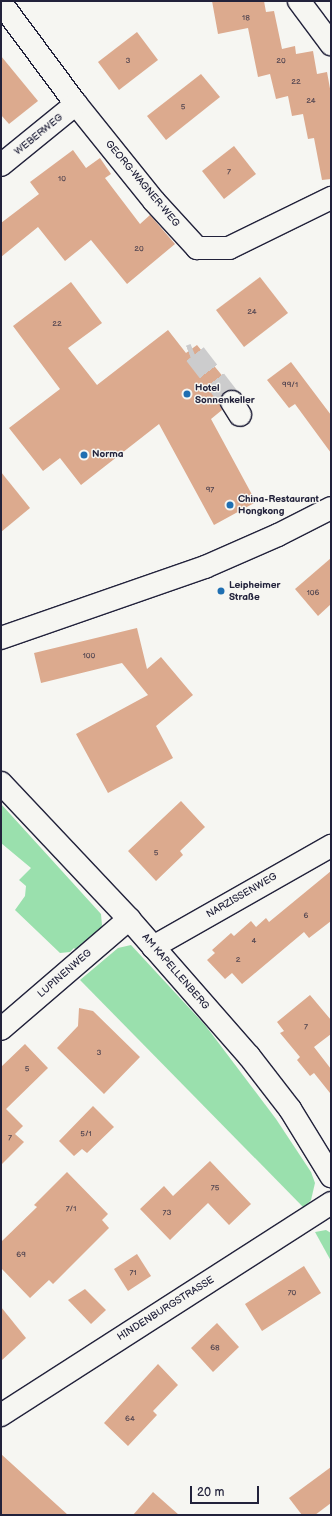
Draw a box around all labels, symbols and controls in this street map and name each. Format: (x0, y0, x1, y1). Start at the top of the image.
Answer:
house number: 18 (242, 13, 250, 23)
house number: 3 (126, 56, 130, 66)
house number: 20 (276, 56, 286, 66)
house number: 22 (291, 77, 301, 87)
house number: 24 (306, 96, 316, 106)
house number: 5 (181, 102, 185, 112)
street label: WEBERWEG (12, 112, 66, 158)
street label: GEORG-WAGNER-WEG (102, 138, 182, 230)
house number: 7 (227, 167, 231, 177)
house number: 10 (58, 174, 66, 184)
house number: 20 (134, 244, 144, 254)
house number: 24 (247, 307, 257, 317)
house number: 22 (52, 319, 62, 329)
house number: 99/1 (282, 380, 298, 390)
place label: Hotel Sonnenkeller (195, 382, 255, 406)
marker: Hotel Sonnenkeller (182, 389, 192, 399)
place label: Norma (92, 449, 123, 461)
marker: Norma (79, 450, 89, 460)
house number: 97 (206, 485, 214, 495)
place label: China-Restaurant Hongkong (238, 493, 319, 516)
marker: China-Restaurant Hongkong (225, 500, 235, 510)
place label: Leipheimer Straße (229, 579, 280, 602)
marker: Leipheimer Straße (216, 586, 226, 596)
house number: 106 (307, 588, 319, 598)
house number: 100 (83, 651, 95, 661)
house number: 5 (154, 848, 158, 858)
street label: NARZISSENWEG (205, 871, 279, 921)
house number: 6 (304, 911, 308, 921)
street label: AM KAPELLENBERG (139, 932, 211, 1012)
house number: 4 (252, 936, 256, 946)
street label: LUPINENWEG (36, 947, 94, 1001)
house number: 2 (236, 955, 240, 965)
house number: 7 (304, 1022, 308, 1032)
house number: 3 (97, 1048, 101, 1058)
house number: 5 (25, 1064, 29, 1074)
house number: 5/1 (80, 1129, 92, 1139)
house number: 7 (8, 1133, 12, 1143)
house number: 75 (211, 1183, 219, 1193)
house number: 7/1 (66, 1204, 76, 1214)
house number: 73 (163, 1208, 171, 1218)
house number: 69 (16, 1250, 26, 1260)
house number: 71 (129, 1268, 137, 1278)
street label: HINDENBURGSTRASSE (115, 1274, 217, 1344)
house number: 70 (288, 1288, 296, 1298)
house number: 68 (210, 1343, 220, 1353)
house number: 64 (125, 1414, 135, 1424)
scale bar (192, 1478, 261, 1504)
text: 20 m (197, 1485, 224, 1500)

